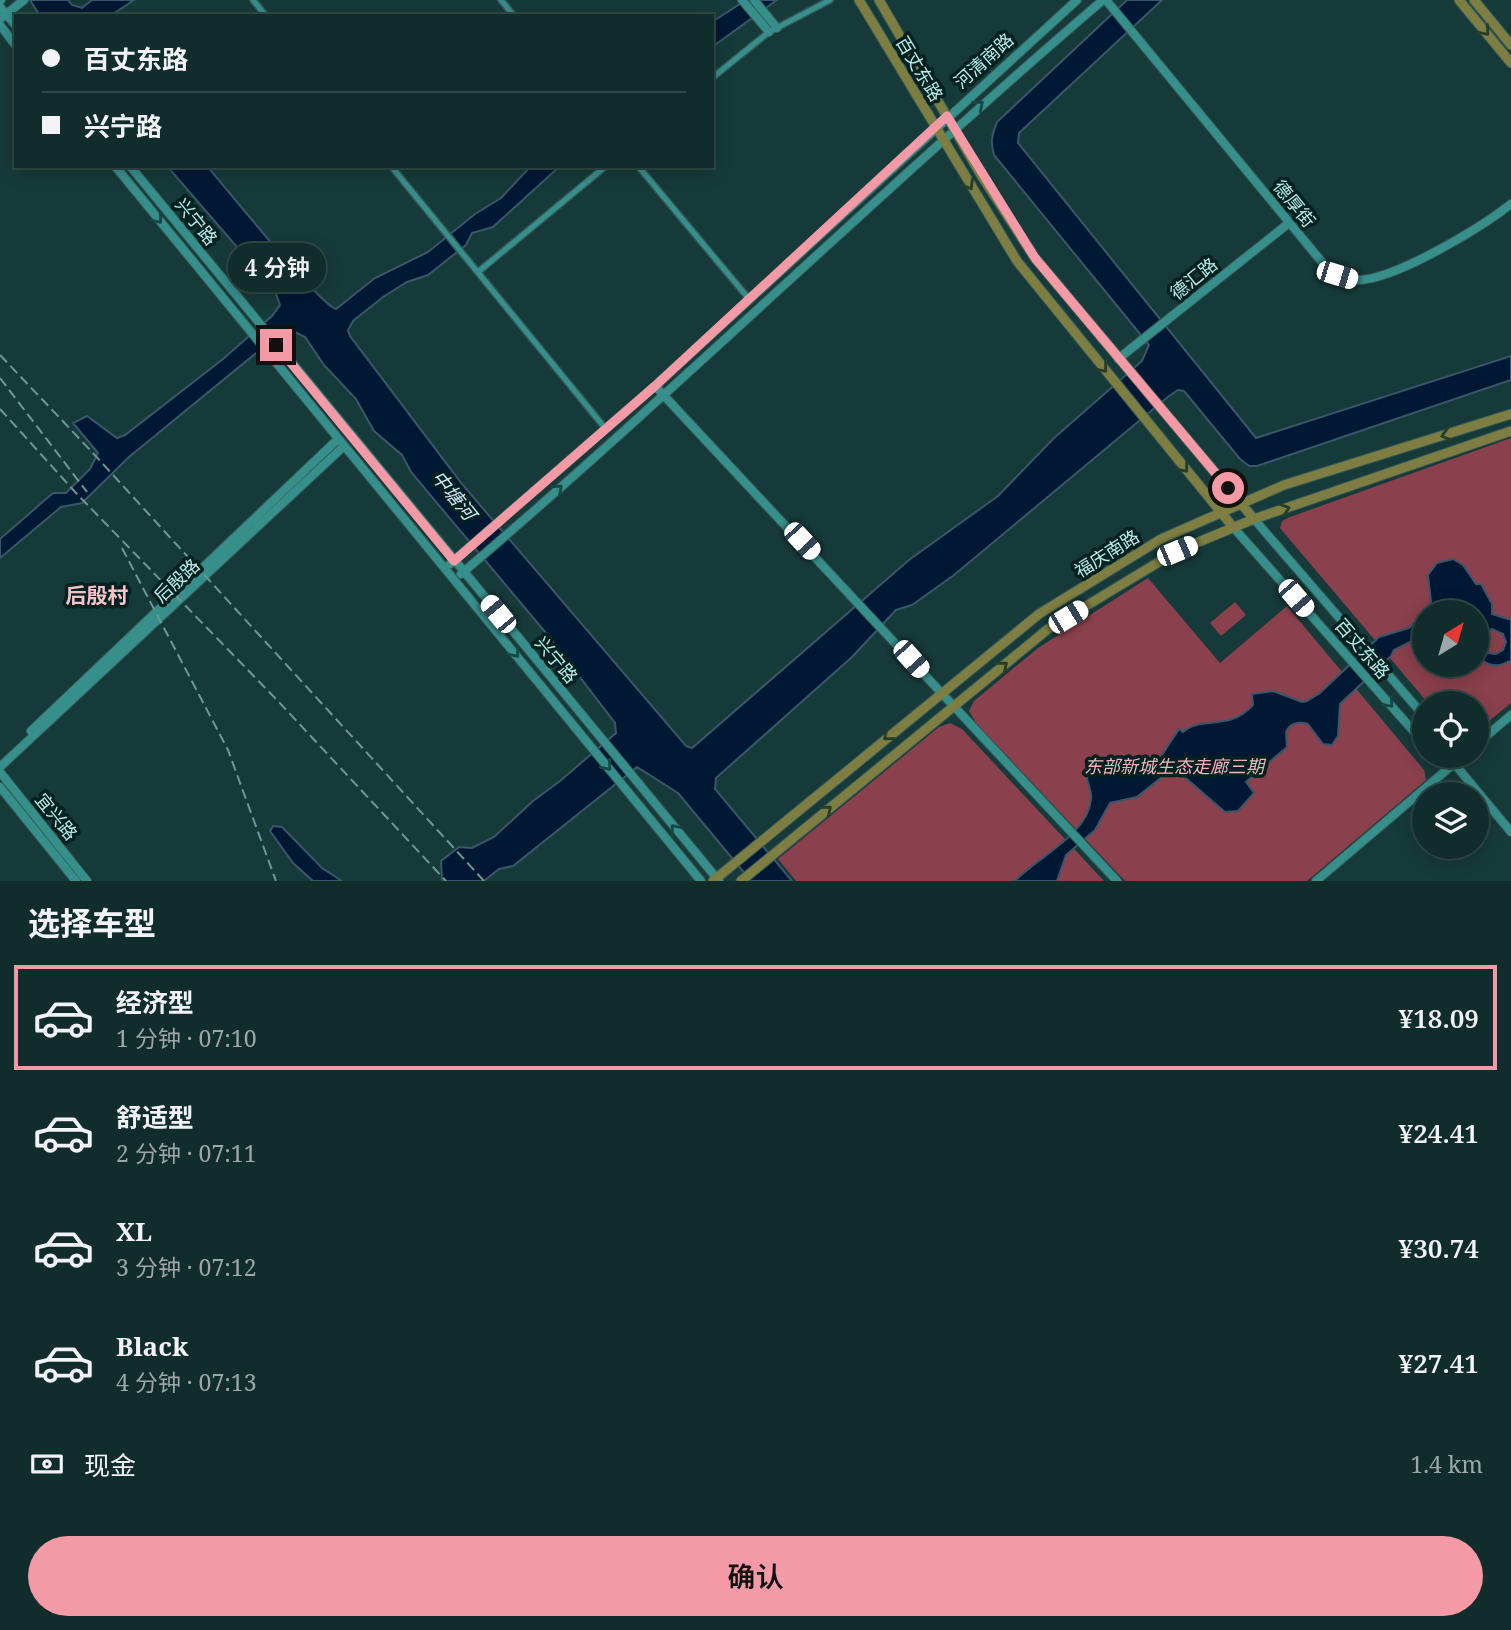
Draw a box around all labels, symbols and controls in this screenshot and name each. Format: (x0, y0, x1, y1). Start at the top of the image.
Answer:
one-way arrow (1477, 23, 1489, 36)
street label: 河清南路 (949, 27, 1018, 93)
street label: 百丈东路 (891, 31, 949, 106)
text: 百丈东路 (84, 41, 188, 77)
one-way arrow (971, 101, 984, 113)
text: 兴宁路 (84, 108, 162, 144)
street label: 德厚街 (1268, 175, 1321, 232)
one-way arrow (960, 178, 973, 191)
street label: 兴宁路 (170, 193, 223, 250)
one-way arrow (150, 210, 162, 223)
callout: 4 分钟 (227, 244, 325, 292)
text: 4 分钟 (245, 251, 309, 283)
street label: 德汇路 (1165, 252, 1222, 305)
car (1314, 259, 1361, 291)
route end (260, 329, 292, 361)
one-way arrow (1095, 360, 1107, 373)
one-way arrow (1440, 426, 1452, 441)
one-way arrow (1176, 459, 1188, 472)
water label: 中塘河 (426, 465, 485, 528)
route start (1212, 472, 1244, 504)
one-way arrow (549, 485, 562, 498)
one-way arrow (1279, 502, 1291, 517)
car (780, 518, 825, 564)
street label: 福庆南路 (1070, 524, 1143, 582)
car (1154, 533, 1201, 569)
street label: 后殷路 (148, 553, 204, 607)
car (1275, 575, 1318, 621)
district label: 后殷村 (66, 581, 129, 609)
car (477, 591, 520, 637)
car (1045, 597, 1092, 637)
north arrow (1412, 600, 1489, 677)
map controls (1412, 600, 1489, 859)
street label: 百丈东路 (1330, 613, 1395, 683)
street label: 兴宁路 (530, 631, 583, 688)
car (890, 636, 933, 682)
one-way arrow (506, 646, 519, 658)
one-way arrow (994, 662, 1007, 674)
button: locate (1412, 691, 1489, 768)
one-way arrow (1381, 695, 1393, 708)
one-way arrow (884, 728, 897, 740)
park label: 东部新城生态走廊三期 (1084, 754, 1267, 778)
one-way arrow (598, 758, 611, 771)
button: layers (1412, 782, 1489, 859)
street label: 宜兴路 (30, 788, 83, 845)
one-way arrow (819, 806, 831, 819)
one-way arrow (671, 824, 683, 837)
text: 选择车型 (28, 901, 156, 944)
text: 经济型 (116, 984, 194, 1020)
icon: car (32, 986, 95, 1049)
text: ¥18.09 (1399, 1000, 1479, 1036)
text: 1 分钟 · 07:10 (116, 1022, 257, 1054)
text: 舒适型 (116, 1099, 194, 1135)
icon: car (32, 1101, 95, 1164)
text: ¥24.41 (1399, 1115, 1479, 1151)
text: 2 分钟 · 07:11 (116, 1137, 257, 1169)
text: XL (116, 1213, 152, 1249)
icon: car (32, 1216, 95, 1279)
text: ¥30.74 (1399, 1230, 1479, 1266)
text: 3 分钟 · 07:12 (116, 1251, 257, 1283)
text: Black (116, 1328, 189, 1364)
icon: car (32, 1331, 95, 1394)
text: ¥27.41 (1399, 1345, 1479, 1381)
text: 4 分钟 · 07:13 (116, 1366, 257, 1398)
icon: cash (28, 1445, 66, 1483)
text: 现金 (84, 1447, 136, 1483)
text: 1.4 km (1410, 1448, 1483, 1480)
button: 确认 (28, 1536, 1483, 1616)

